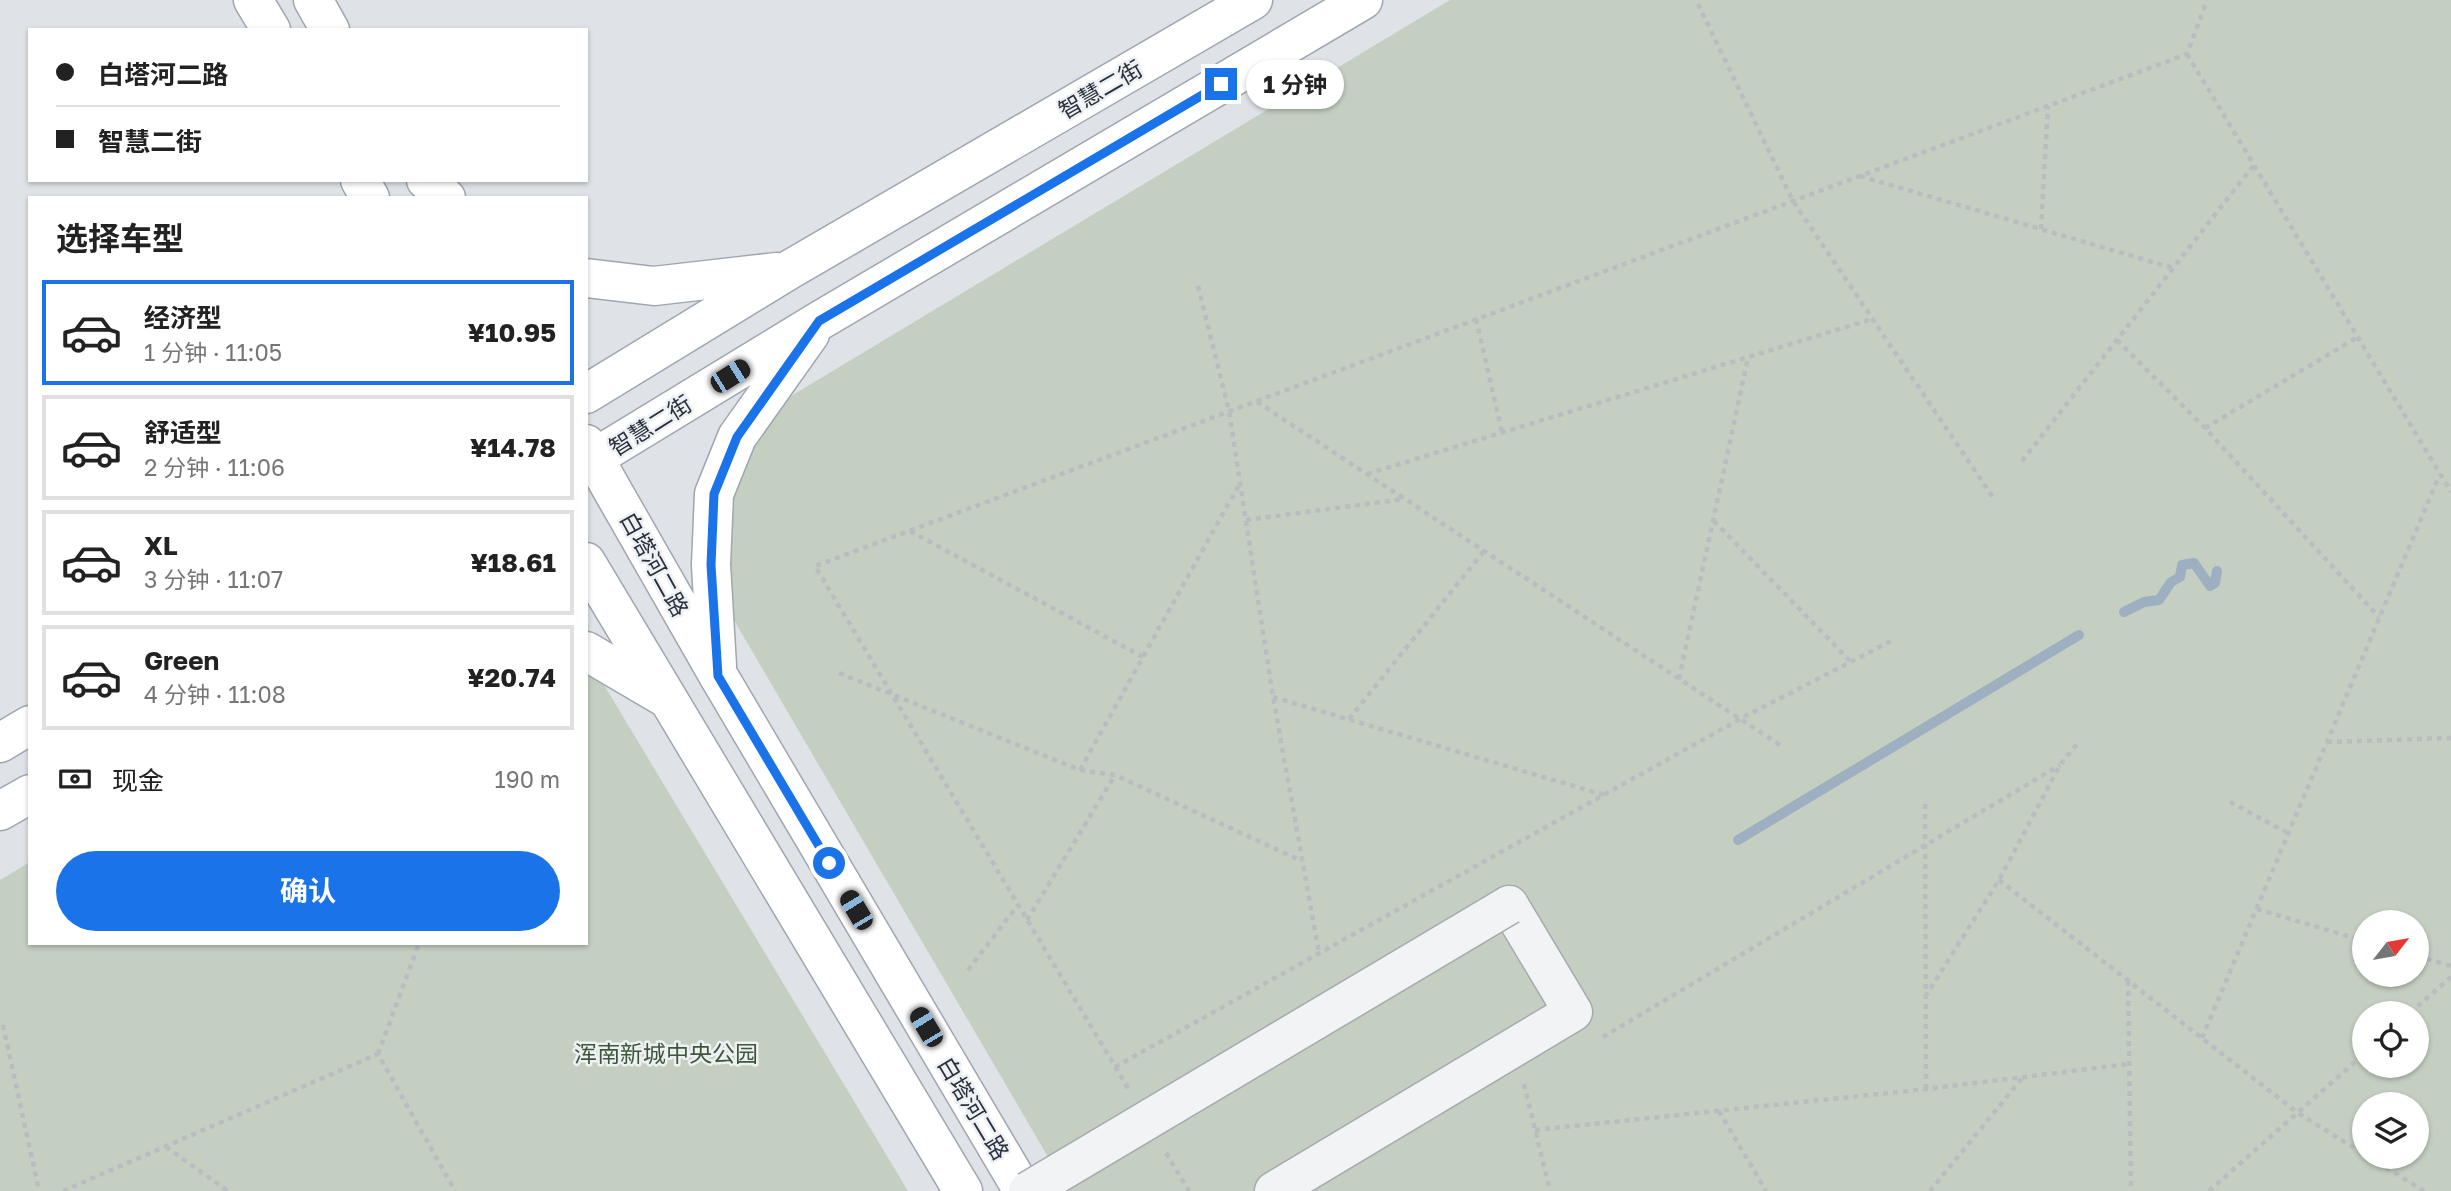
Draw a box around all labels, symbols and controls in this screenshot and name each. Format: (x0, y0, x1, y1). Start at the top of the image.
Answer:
street label: 智慧二街 (1053, 54, 1147, 124)
text: 白塔河二路 (98, 59, 228, 90)
callout: 1 分钟 (1246, 60, 1344, 108)
route end (1205, 68, 1237, 100)
text: 1 分钟 (1263, 70, 1327, 98)
text: 智慧二街 (98, 126, 202, 157)
text: 选择车型 (56, 219, 184, 257)
icon: car (60, 301, 123, 364)
text: 经济型 (144, 302, 222, 333)
text: ¥10.95 (468, 317, 556, 348)
text: 1 分钟 · 11:05 (144, 338, 282, 366)
car (707, 356, 754, 396)
street label: 智慧二街 (604, 389, 696, 461)
icon: car (60, 416, 123, 479)
text: 舒适型 (144, 417, 222, 448)
text: ¥14.78 (470, 432, 556, 463)
text: 2 分钟 · 11:06 (144, 453, 285, 481)
street label: 白塔河二路 (615, 507, 695, 621)
text: XL (144, 530, 178, 561)
icon: car (60, 531, 123, 594)
text: ¥18.61 (471, 547, 556, 578)
text: 3 分钟 · 11:07 (144, 565, 283, 593)
text: Green (144, 645, 219, 676)
icon: car (60, 646, 123, 709)
text: ¥20.74 (467, 662, 556, 693)
text: 4 分钟 · 11:08 (144, 680, 286, 708)
icon: cash (56, 760, 94, 798)
text: 现金 (112, 765, 164, 796)
text: 190 m (495, 765, 560, 793)
route start (813, 847, 845, 879)
button: 确认 (56, 851, 560, 931)
car (837, 887, 876, 933)
north arrow (2352, 910, 2429, 987)
map controls (2352, 910, 2429, 1169)
button: locate (2352, 1001, 2429, 1078)
car (907, 1004, 946, 1050)
park label: 浑南新城中央公园 (574, 1039, 758, 1067)
street label: 白塔河二路 (932, 1052, 1016, 1164)
button: layers (2352, 1092, 2429, 1169)

